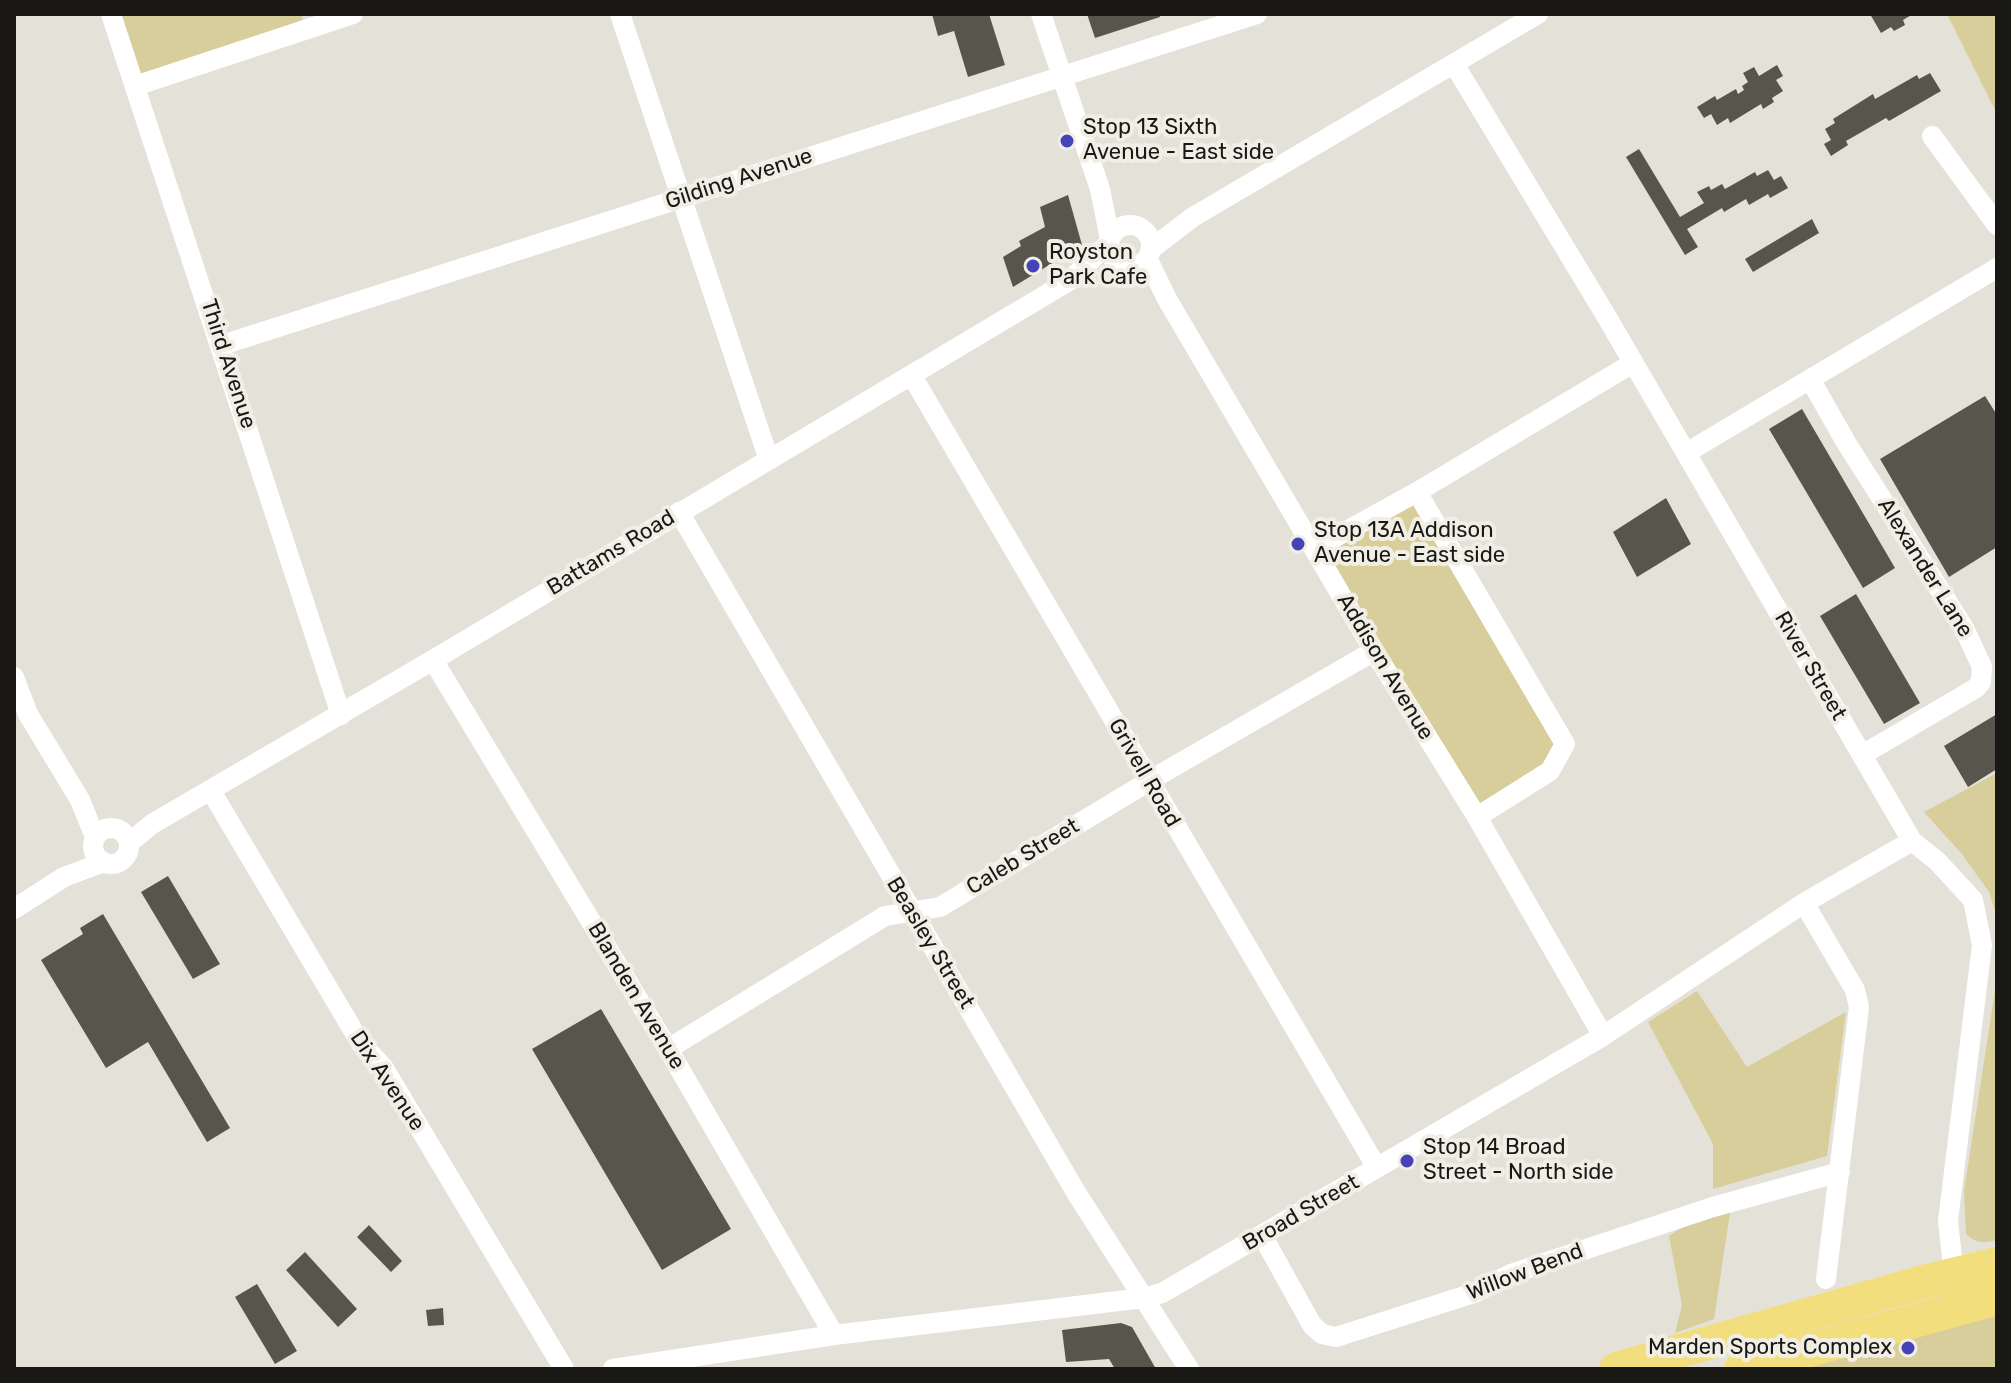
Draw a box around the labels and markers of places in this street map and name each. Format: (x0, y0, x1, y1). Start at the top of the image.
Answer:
place label: Stop 13 Sixth Avenue - East side (1083, 115, 1274, 166)
marker: Stop 13 Sixth Avenue - East side (1058, 132, 1076, 150)
place label: Royston Park Cafe (1049, 240, 1147, 292)
marker: Royston Park Cafe (1024, 257, 1042, 275)
place label: Stop 13A Addison Avenue - East side (1314, 518, 1505, 570)
marker: Stop 13A Addison Avenue - East side (1289, 535, 1307, 553)
place label: Stop 14 Broad Street - North side (1423, 1135, 1614, 1186)
marker: Stop 14 Broad Street - North side (1398, 1152, 1416, 1170)
place label: Marden Sports Complex (1648, 1335, 1892, 1361)
marker: Marden Sports Complex (1899, 1339, 1917, 1357)

